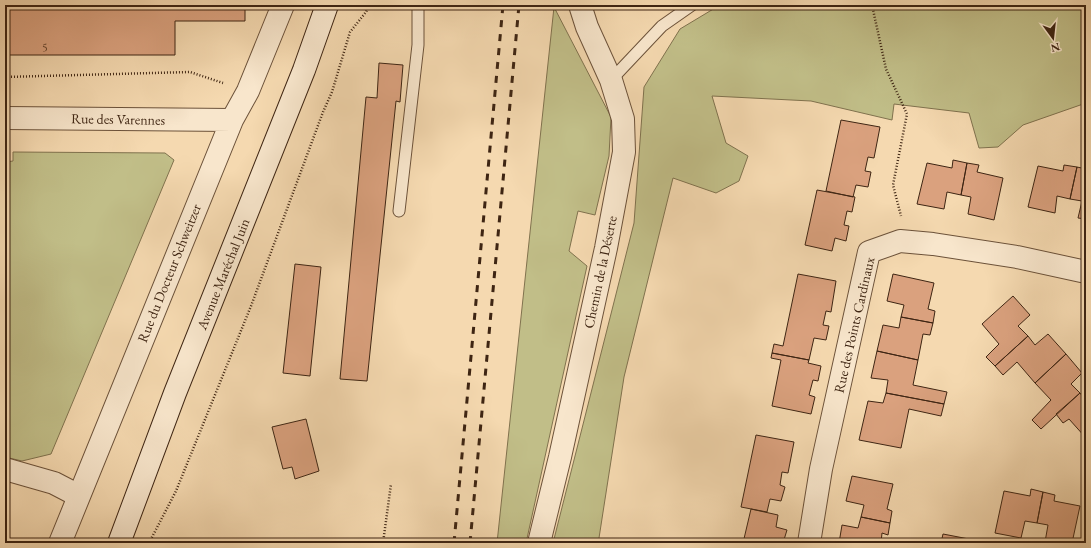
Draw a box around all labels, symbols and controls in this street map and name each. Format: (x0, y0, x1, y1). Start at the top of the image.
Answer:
north arrow (1033, 18, 1073, 58)
house number: 5 (42, 39, 48, 55)
text: N (1049, 40, 1062, 56)
street label: Rue des Varennes (71, 109, 166, 129)
street label: Rue du Docteur Schweitzer (133, 201, 205, 345)
street label: Chemin de la Déserte (579, 213, 621, 330)
street label: Avenue Maréchal Juin (192, 215, 254, 333)
street label: Rue des Points Cardinaux (830, 255, 878, 395)

